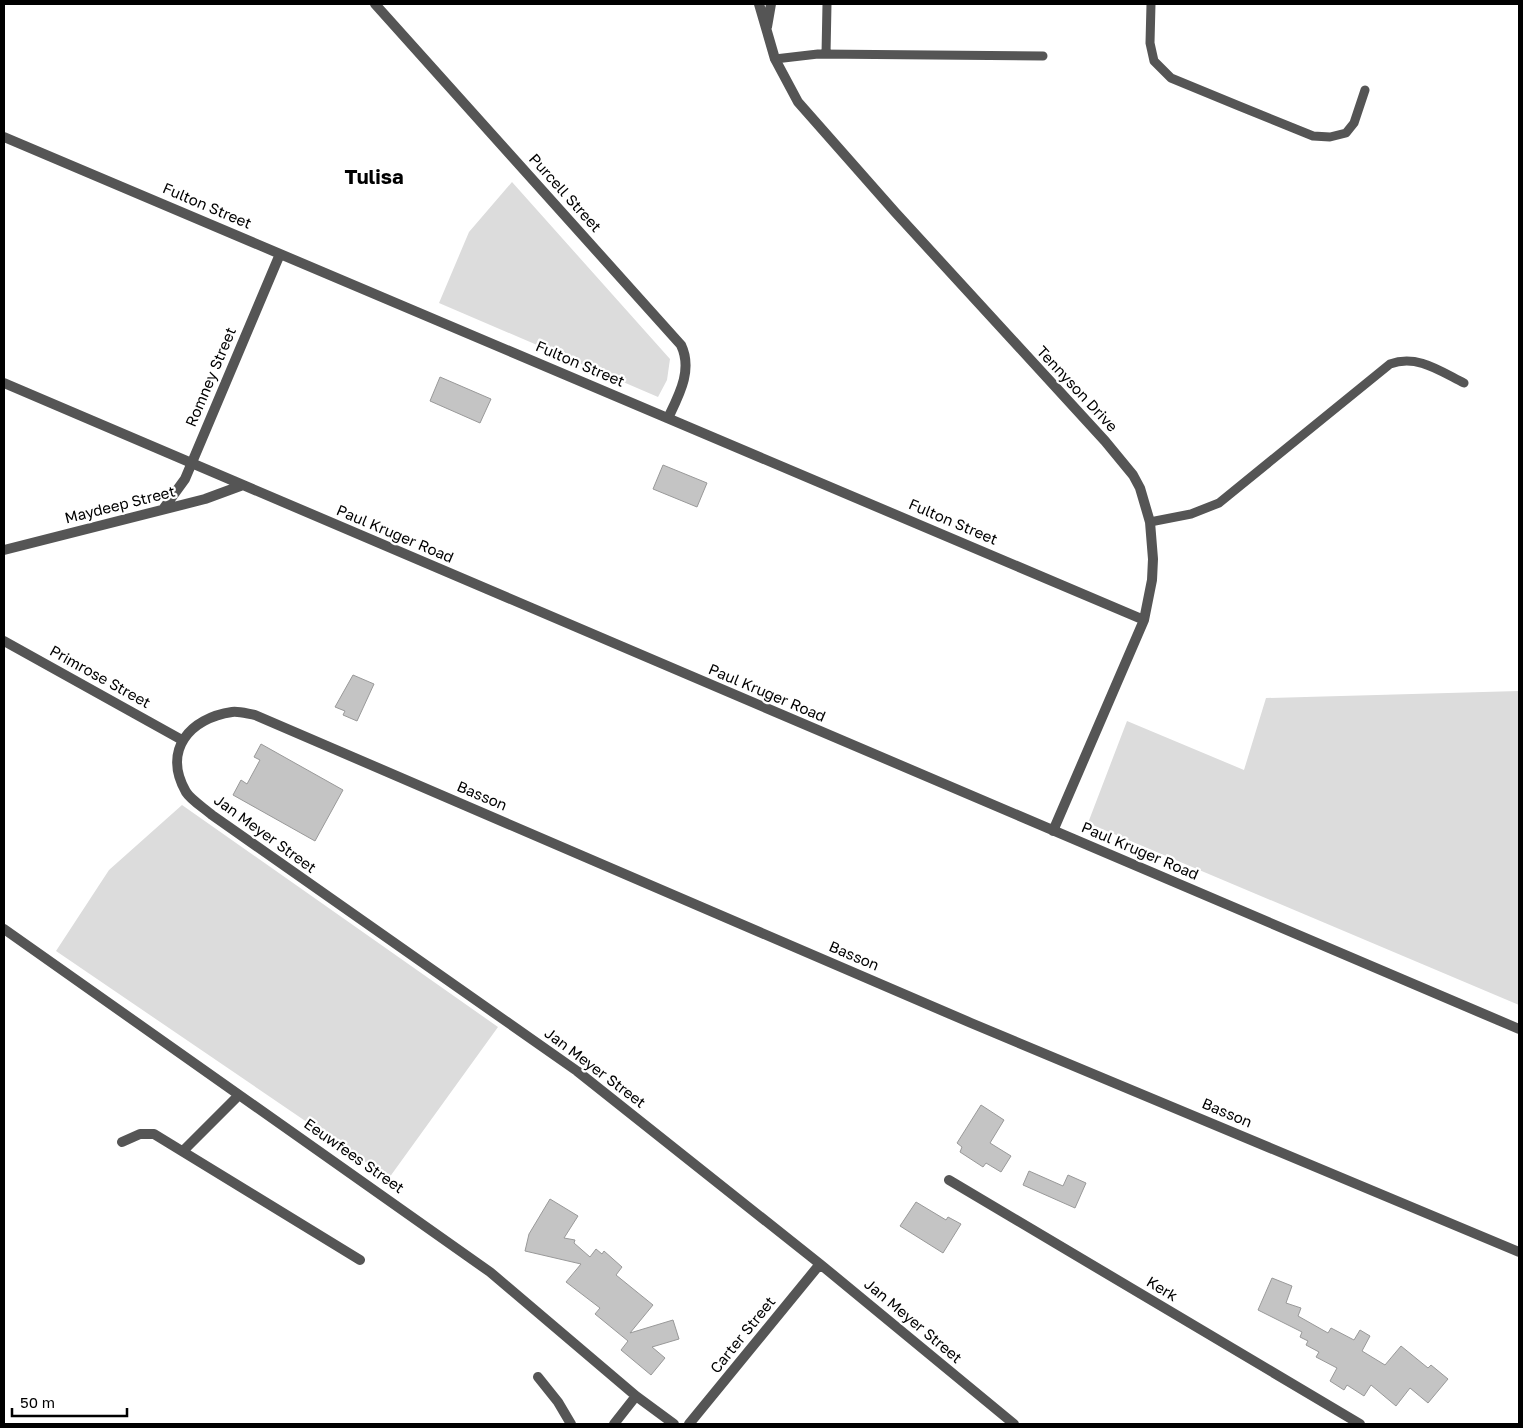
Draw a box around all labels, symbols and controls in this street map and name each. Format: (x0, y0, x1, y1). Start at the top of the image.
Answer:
street label: Purcell Street (526, 149, 606, 235)
district label: Tulisa (344, 164, 404, 188)
street label: Fulton Street (160, 178, 255, 232)
street label: Romney Street (181, 324, 239, 429)
street label: Fulton Street (533, 336, 628, 390)
street label: Tennyson Drive (1034, 342, 1122, 435)
street label: Maydeep Street (63, 482, 177, 526)
street label: Fulton Street (906, 494, 1001, 548)
street label: Paul Kruger Road (334, 500, 457, 566)
street label: Primrose Street (47, 641, 154, 711)
street label: Paul Kruger Road (706, 659, 829, 725)
street label: Basson (455, 777, 510, 814)
street label: Jan Meyer Street (211, 790, 320, 876)
street label: Paul Kruger Road (1079, 817, 1202, 883)
street label: Basson (827, 937, 882, 974)
street label: Jan Meyer Street (542, 1023, 650, 1111)
street label: Basson (1200, 1094, 1255, 1131)
street label: Eeuwfees Street (301, 1114, 408, 1196)
street label: Kerk (1144, 1272, 1182, 1305)
street label: Jan Meyer Street (861, 1274, 966, 1366)
street label: Carter Street (706, 1292, 779, 1376)
scale bar (12, 1386, 128, 1418)
text: 50 m (20, 1393, 55, 1411)

